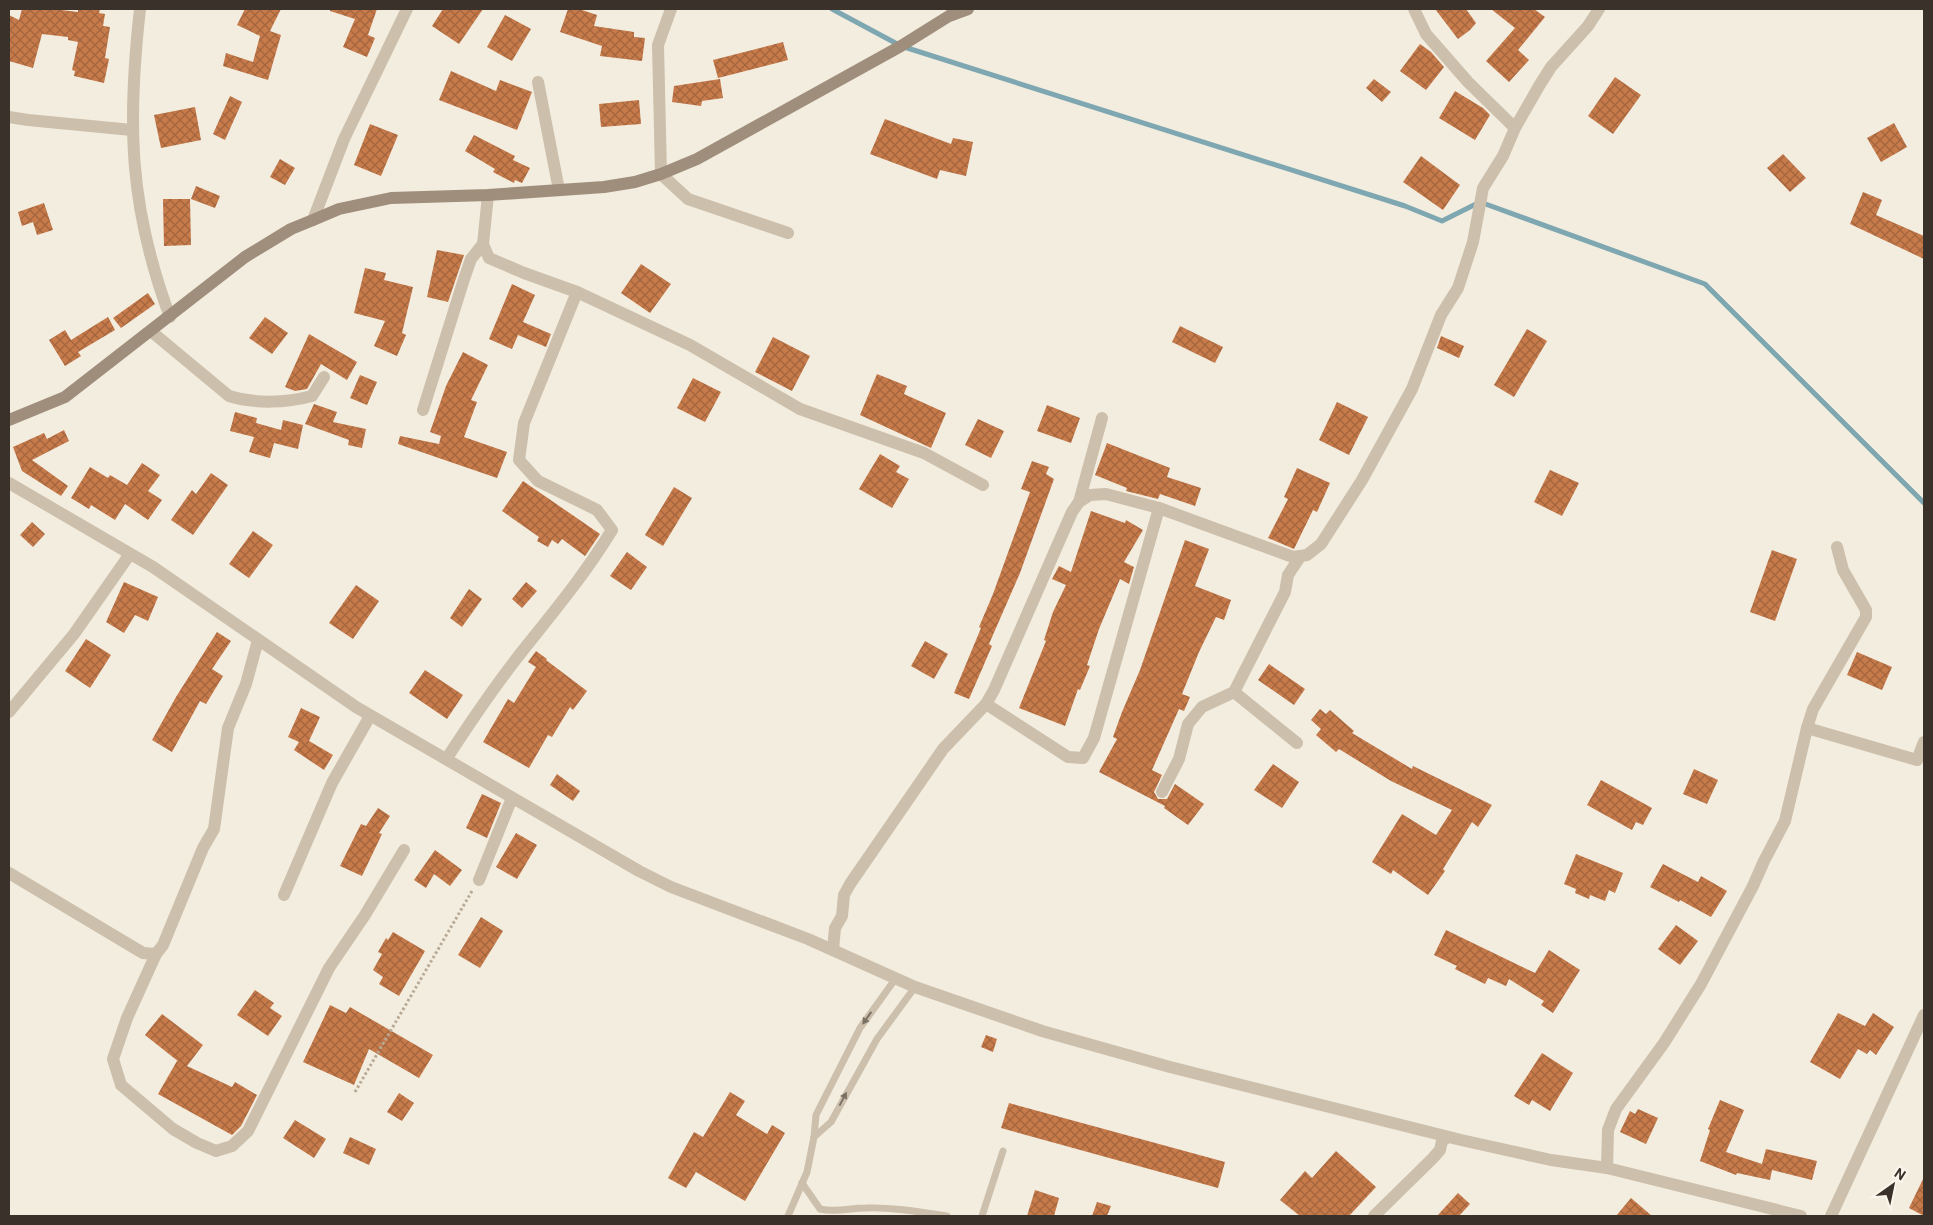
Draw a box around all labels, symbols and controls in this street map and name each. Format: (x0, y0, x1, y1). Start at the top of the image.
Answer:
one-way arrow (862, 1011, 872, 1024)
one-way arrow (839, 1092, 848, 1106)
north arrow (1868, 1160, 1918, 1210)
text: N (1892, 1165, 1909, 1184)

